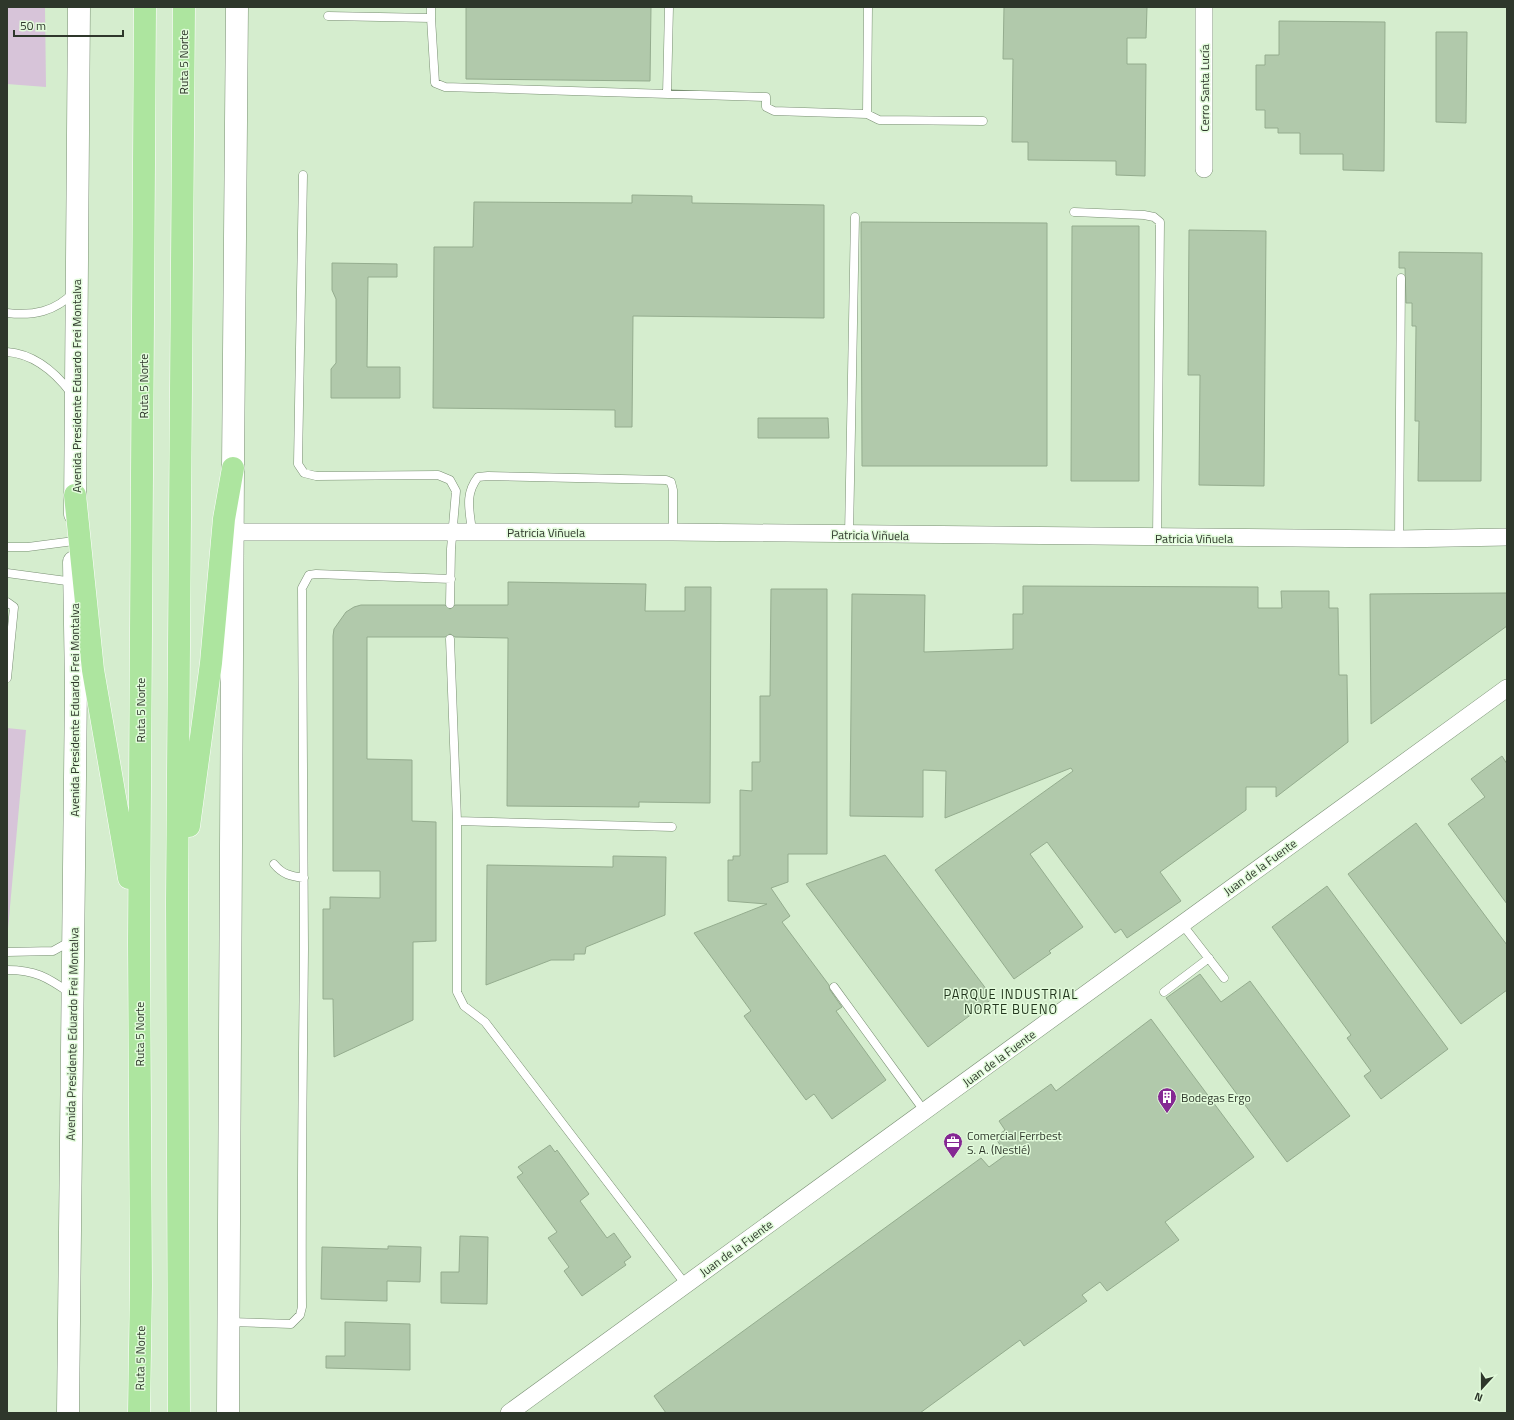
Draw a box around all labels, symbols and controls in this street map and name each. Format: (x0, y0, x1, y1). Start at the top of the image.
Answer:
scale bar (14, 12, 123, 38)
text: 50 m (20, 16, 46, 35)
street label: Ruta 5 Norte (174, 30, 193, 94)
street label: Cerro Santa Lucía (1195, 44, 1214, 132)
street label: Avenida Presidente Eduardo Frei Montalva (67, 279, 86, 493)
street label: Ruta 5 Norte (134, 354, 153, 418)
street label: Patricia Viñuela (507, 523, 585, 542)
street label: Patricia Viñuela (831, 525, 909, 545)
street label: Patricia Viñuela (1155, 529, 1233, 548)
street label: Avenida Presidente Eduardo Frei Montalva (65, 603, 84, 817)
street label: Ruta 5 Norte (131, 678, 150, 742)
street label: Juan de la Fuente (1219, 834, 1301, 900)
street label: Avenida Presidente Eduardo Frei Montalva (61, 927, 83, 1141)
district label: PARQUE INDUSTRIAL NORTE BUENO (944, 984, 1078, 1019)
street label: Ruta 5 Norte (130, 1002, 149, 1066)
street label: Juan de la Fuente (958, 1025, 1040, 1091)
building icon: Bodegas Ergo (1156, 1086, 1178, 1114)
place label: Bodegas Ergo (1181, 1088, 1251, 1107)
place label: Comercial Ferrbest S. A. (Nestlé) (967, 1126, 1063, 1159)
office icon: Comercial Ferrbest S. A. (Nestlé) (942, 1131, 964, 1159)
street label: Juan de la Fuente (695, 1215, 777, 1281)
street label: Ruta 5 Norte (130, 1325, 150, 1391)
north arrow (1462, 1368, 1502, 1408)
text: N (1472, 1389, 1485, 1406)

